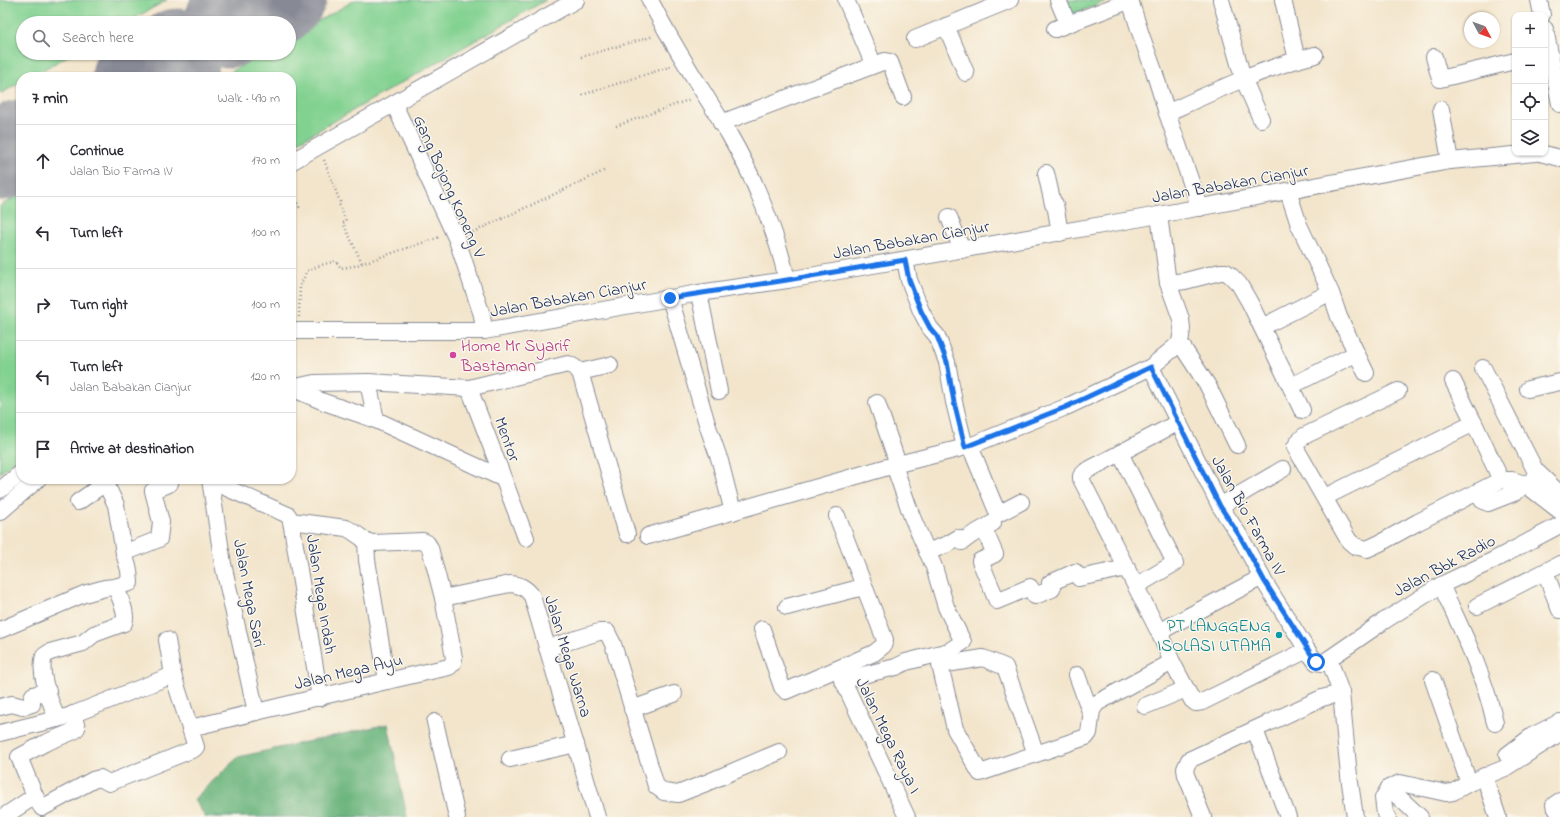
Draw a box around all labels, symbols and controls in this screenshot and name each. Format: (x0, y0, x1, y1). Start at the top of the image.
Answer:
north arrow (1464, 12, 1500, 48)
map controls (1512, 12, 1548, 156)
button: + (1512, 12, 1548, 48)
search box (16, 16, 296, 60)
icon: search (30, 27, 52, 49)
text: Search here (62, 27, 134, 49)
button: − (1512, 48, 1548, 84)
button: locate (1512, 84, 1548, 120)
text: 7 min (32, 86, 68, 111)
text: Walk · 490 m (218, 89, 280, 108)
street label: Gang Bojong Koneng V (404, 111, 492, 264)
button: layers (1512, 120, 1548, 156)
text: Continue (70, 140, 124, 162)
icon: ahead (32, 150, 54, 172)
text: 170 m (252, 151, 280, 170)
street label: Jalan Babakan Cianjur (1150, 158, 1311, 211)
text: Jalan Bio Farma IV (70, 162, 172, 181)
street label: Jalan Babakan Cianjur (831, 214, 992, 267)
icon: left (32, 222, 54, 244)
text: Turn left (70, 222, 123, 244)
text: 100 m (251, 223, 280, 242)
street label: Jalan Babakan Cianjur (488, 272, 649, 325)
route end (661, 289, 679, 307)
icon: right (32, 294, 54, 316)
text: Turn right (70, 294, 128, 316)
text: 100 m (251, 295, 280, 314)
place label: Home Mr Syarif Bastaman (460, 334, 570, 379)
marker: Home Mr Syarif Bastaman (448, 350, 458, 360)
text: Turn left (70, 356, 123, 378)
icon: left (32, 366, 54, 388)
text: 120 m (250, 367, 280, 386)
text: Jalan Babakan Cianjur (70, 378, 191, 397)
street label: Mentor (487, 414, 526, 466)
icon: arrive (32, 438, 54, 460)
text: Arrive at destination (70, 438, 194, 460)
street label: Jalan Bio Farma IV (1204, 451, 1292, 581)
street label: Jalan Bbk Radio (1389, 529, 1500, 604)
street label: Jalan Mega Indah (297, 533, 342, 656)
street label: Jalan Mega Sari (224, 537, 271, 650)
street label: Jalan Mega Warna (535, 592, 598, 721)
place label: PT LANGGENG ISOLASI UTAMA (1157, 614, 1271, 659)
marker: PT LANGGENG ISOLASI UTAMA (1274, 630, 1284, 640)
street label: Jalan Mega Ayu (292, 648, 406, 699)
route start (1307, 653, 1325, 671)
street label: Jalan Mega Raya I (847, 673, 927, 799)

